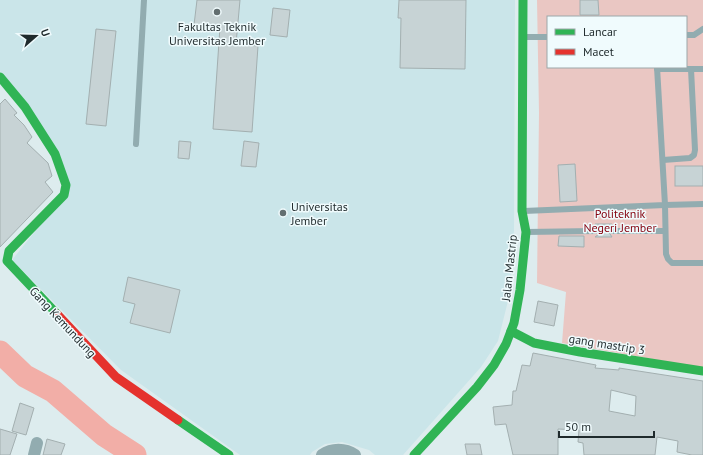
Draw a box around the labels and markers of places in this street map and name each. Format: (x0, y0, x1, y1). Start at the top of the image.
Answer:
marker: Fakultas Teknik Universitas Jember (212, 7, 222, 17)
place label: Fakultas Teknik Universitas Jember (169, 19, 265, 48)
place label: Universitas Jember (290, 199, 348, 228)
marker: Universitas Jember (278, 208, 288, 218)

